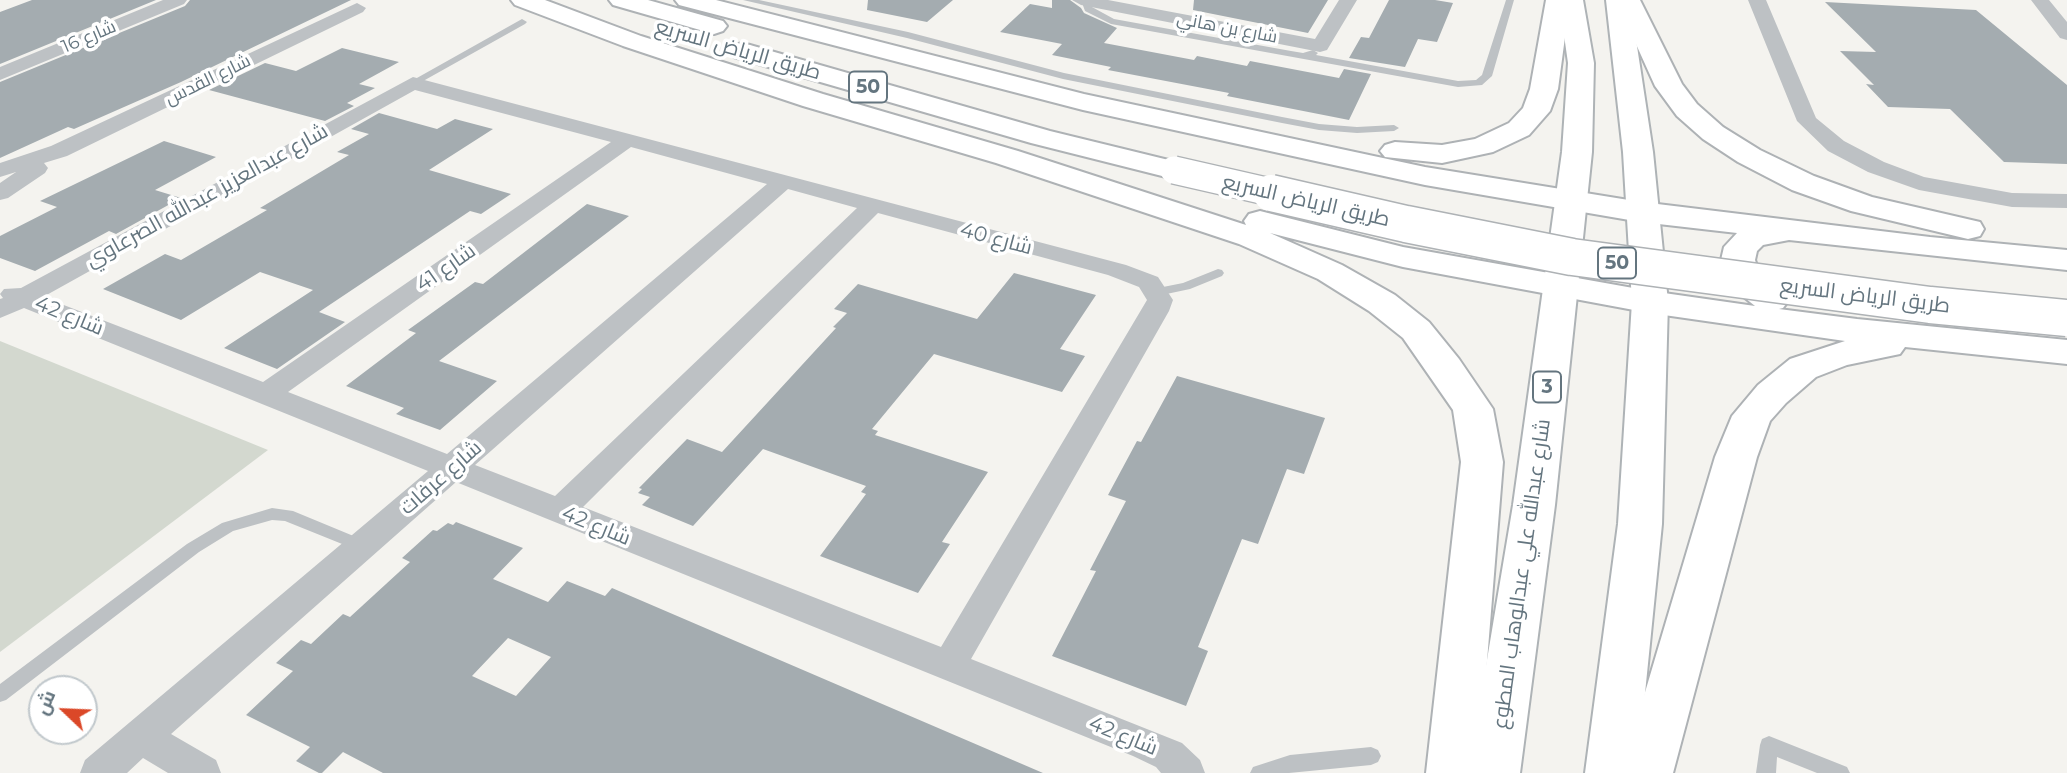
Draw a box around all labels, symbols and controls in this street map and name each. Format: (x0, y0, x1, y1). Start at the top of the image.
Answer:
street label: شارع بن هاني (1175, 8, 1279, 48)
street label: طريق الرياض السريع (652, 14, 824, 86)
street label: شارع 16 (59, 16, 119, 58)
street label: شارع القدس (162, 50, 254, 110)
road number: 50 (849, 72, 887, 102)
street label: شارع عبدالعزيز عبدالله الصرعاوي (81, 119, 333, 273)
street label: طريق الرياض السريع (1220, 169, 1392, 233)
street label: شارع 40 (957, 217, 1035, 261)
street label: شارع 41 (411, 238, 481, 298)
road number: 50 (1598, 247, 1636, 278)
street label: طريق الرياض السريع (1779, 273, 1951, 319)
street label: شارع 42 (31, 291, 107, 341)
road number: 3 (1533, 372, 1561, 402)
street label: شارع عبدالله علي عبدالوهاب المطوع (1488, 417, 1556, 731)
street label: شارع عرفات (395, 436, 487, 520)
street label: شارع 42 (558, 501, 634, 551)
north arrow (28, 675, 98, 745)
text: ش (30, 687, 60, 718)
street label: شارع 42 (1085, 711, 1161, 761)

